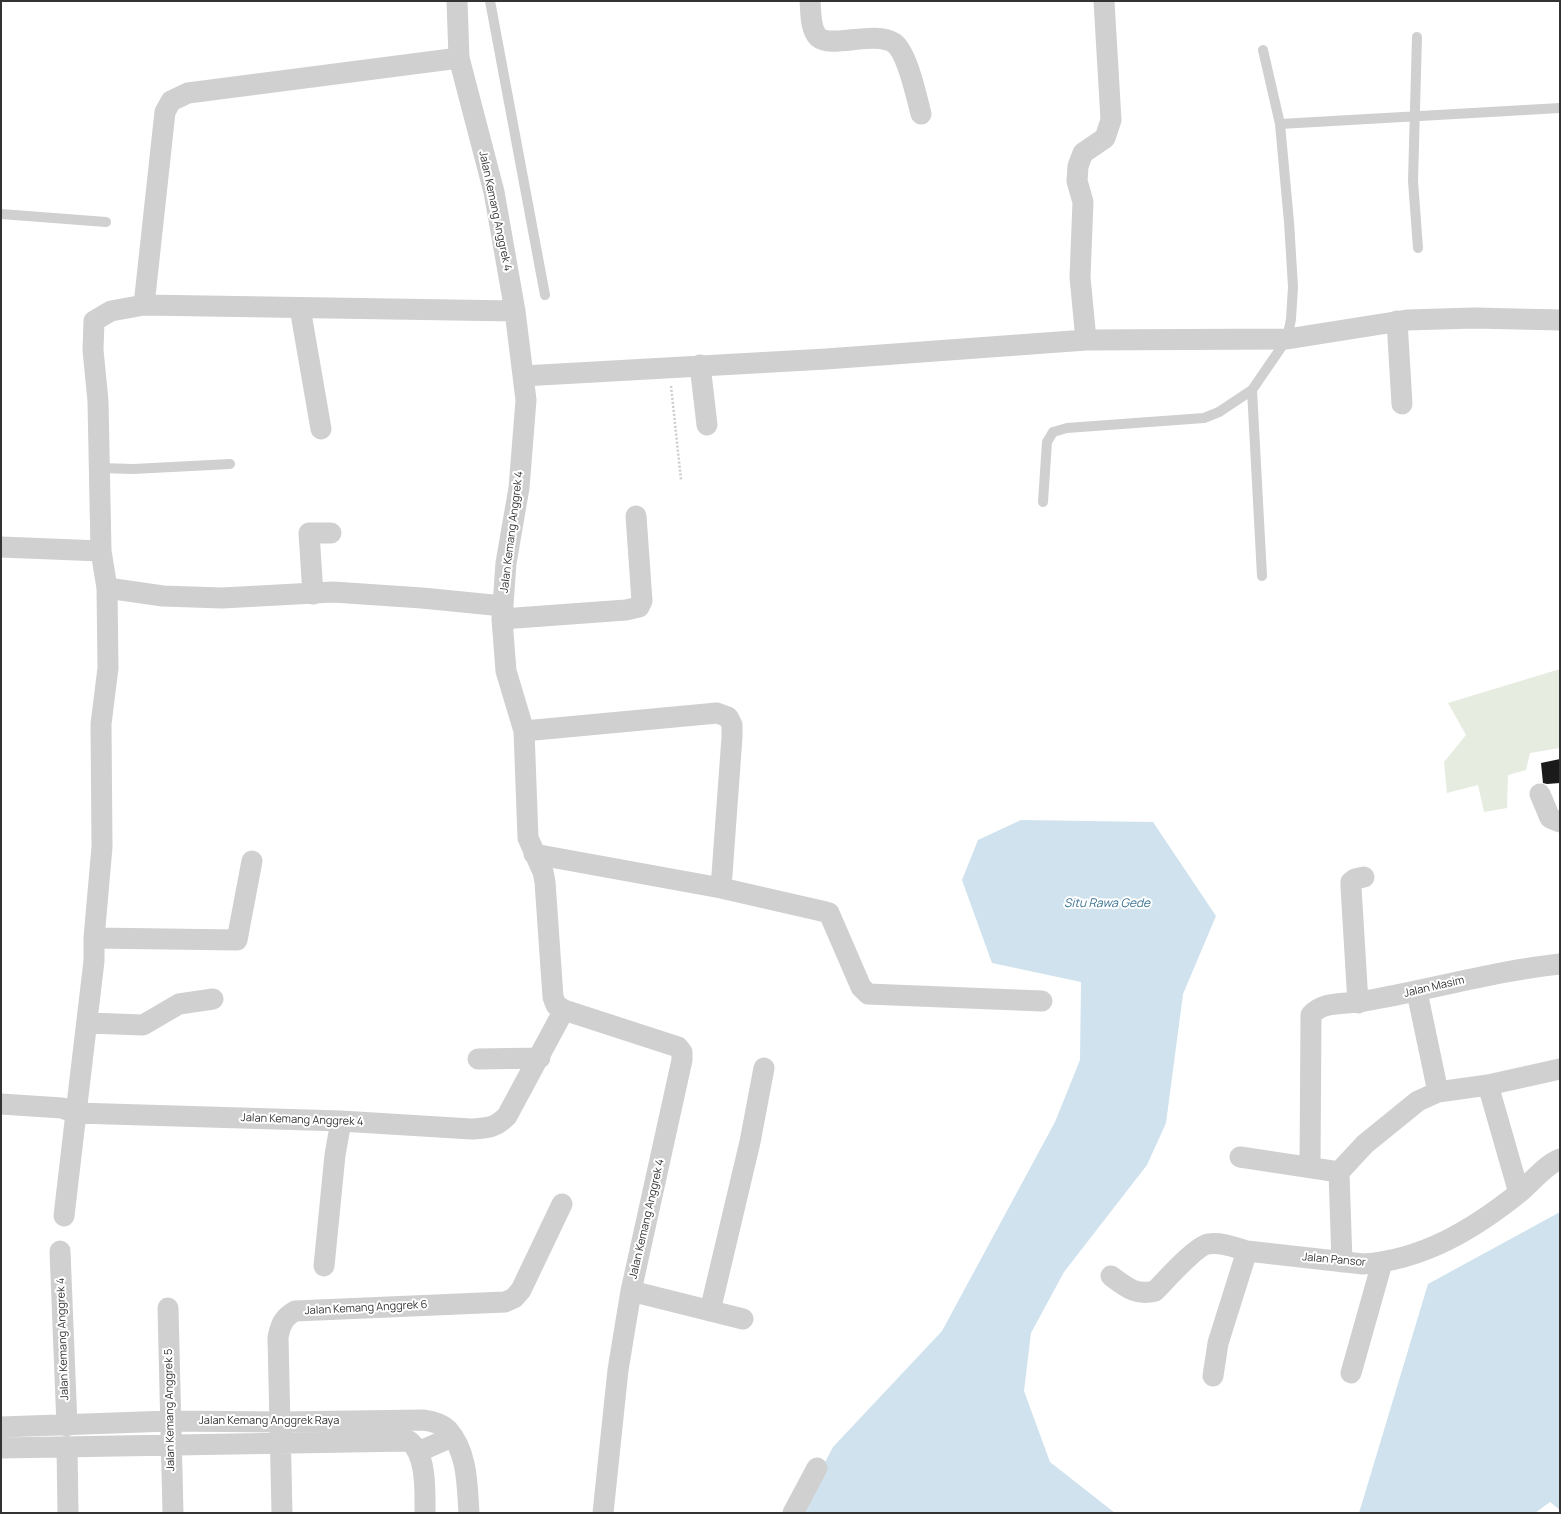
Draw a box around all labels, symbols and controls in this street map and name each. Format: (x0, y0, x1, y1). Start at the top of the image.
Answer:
street label: Jalan Kemang Anggrek 4 (476, 150, 514, 272)
street label: Jalan Kemang Anggrek 4 (498, 470, 526, 594)
water label: Situ Rawa Gede (1064, 897, 1150, 911)
street label: Jalan Masim (1402, 974, 1466, 1000)
street label: Jalan Kemang Anggrek 4 (241, 1111, 363, 1129)
street label: Jalan Kemang Anggrek 4 (627, 1158, 667, 1280)
street label: Jalan Pansor (1302, 1251, 1366, 1269)
street label: Jalan Kemang Anggrek 4 (54, 1278, 72, 1400)
street label: Jalan Kemang Anggrek 6 (304, 1298, 428, 1318)
street label: Jalan Kemang Anggrek 5 (162, 1349, 178, 1471)
street label: Jalan Kemang Anggrek Raya (199, 1414, 339, 1428)

